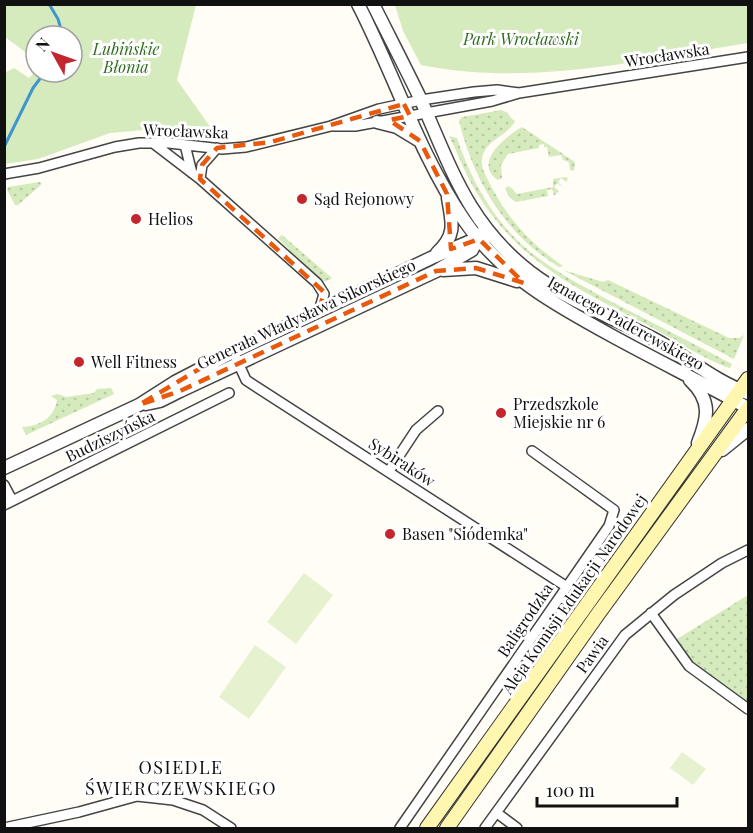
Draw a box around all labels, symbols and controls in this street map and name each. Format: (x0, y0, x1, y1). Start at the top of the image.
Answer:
north arrow (24, 24, 84, 84)
park label: Park Wrocławski (462, 28, 580, 49)
text: N (30, 33, 54, 55)
street label: Wrocławska (622, 37, 711, 72)
park label: Lubińskie Błonia (92, 38, 159, 77)
street label: Wrocławska (142, 118, 229, 142)
place label: Sąd Rejonowy (314, 188, 414, 209)
marker: Sąd Rejonowy (295, 192, 309, 206)
place label: Helios (148, 208, 193, 229)
marker: Helios (129, 212, 143, 226)
street label: Generała Władysława Sikorskiego (193, 253, 419, 374)
street label: Ignacego Paderewskiego (544, 271, 708, 374)
place label: Well Fitness (90, 351, 177, 372)
marker: Well Fitness (72, 355, 86, 369)
place label: Przedszkole Miejskie nr 6 (513, 393, 605, 432)
street label: Budziszyńska (62, 405, 158, 466)
marker: Przedszkole Miejskie nr 6 (494, 406, 508, 420)
street label: Sybiraków (365, 432, 440, 491)
street label: Aleja Komisji Edukacji Narodowej (496, 490, 651, 699)
place label: Basen "Siódemka" (402, 523, 528, 544)
marker: Basen "Siódemka" (383, 527, 397, 541)
street label: Baligrodzka (492, 579, 557, 661)
street label: Pawia (571, 630, 612, 677)
district label: OSIEDLE ŚWIERCZEWSKIEGO (85, 755, 277, 800)
scale bar (537, 770, 676, 808)
text: 100 m (546, 778, 595, 802)

